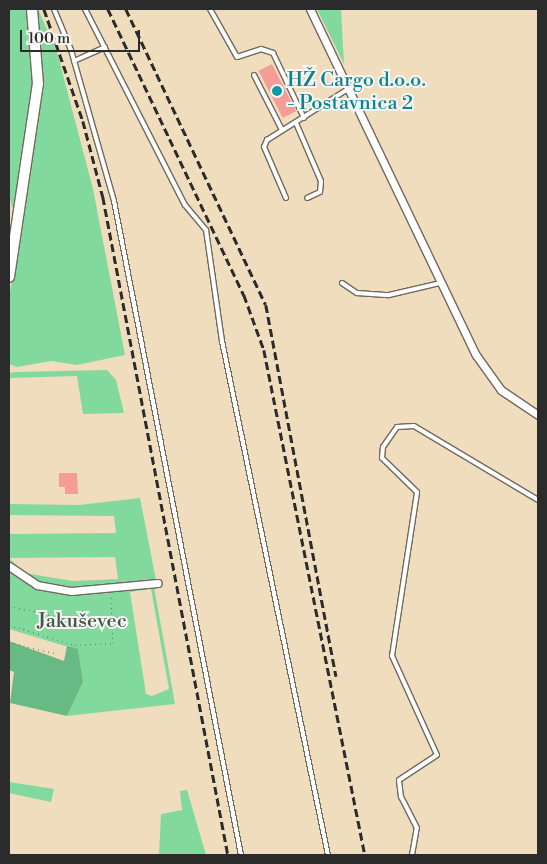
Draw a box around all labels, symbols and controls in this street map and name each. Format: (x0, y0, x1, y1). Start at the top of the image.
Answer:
scale bar (22, 20, 142, 52)
text: 100 m (28, 29, 70, 48)
place label: HŽ Cargo d.o.o. - Postavnica 2 (287, 68, 426, 115)
marker: HŽ Cargo d.o.o. - Postavnica 2 (271, 85, 283, 97)
park label: Jakuševec (37, 609, 127, 633)

